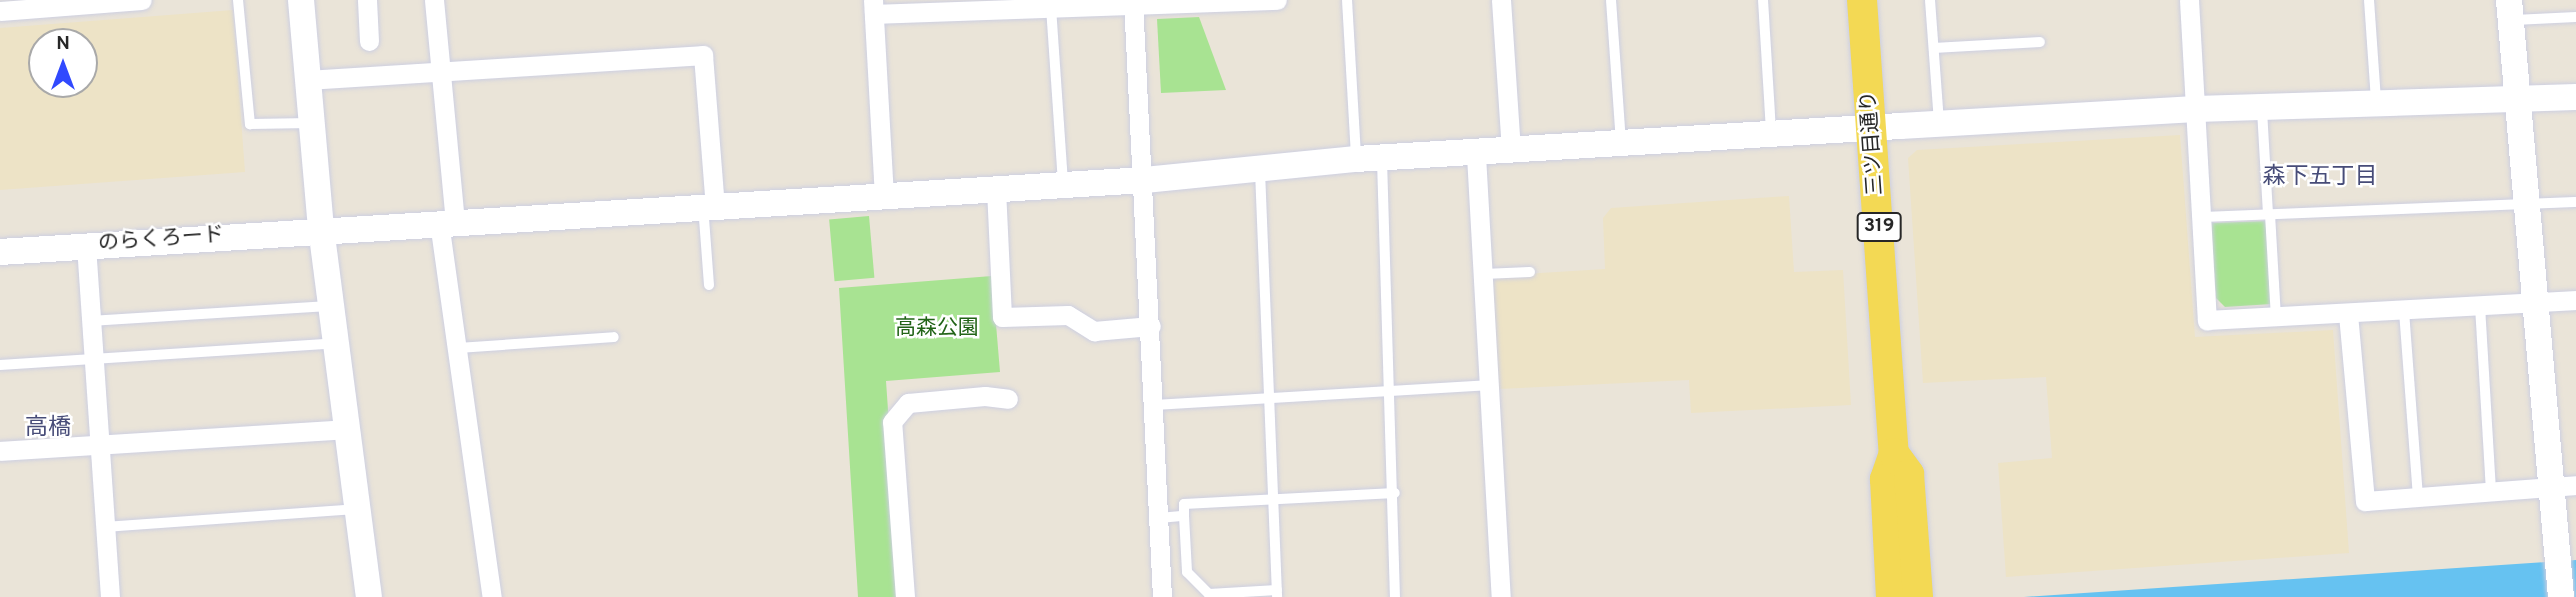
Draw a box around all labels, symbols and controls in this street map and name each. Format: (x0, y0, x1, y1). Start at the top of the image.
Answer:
north arrow (28, 28, 98, 98)
text: N (56, 32, 70, 56)
street label: 三ツ目通り (1857, 90, 1889, 196)
district label: 森下五丁目 (2263, 164, 2377, 192)
road number: 319 (1856, 212, 1902, 243)
street label: のらくろード (97, 223, 225, 257)
park label: 高森公園 (895, 316, 979, 342)
district label: 高橋 (25, 415, 71, 443)

